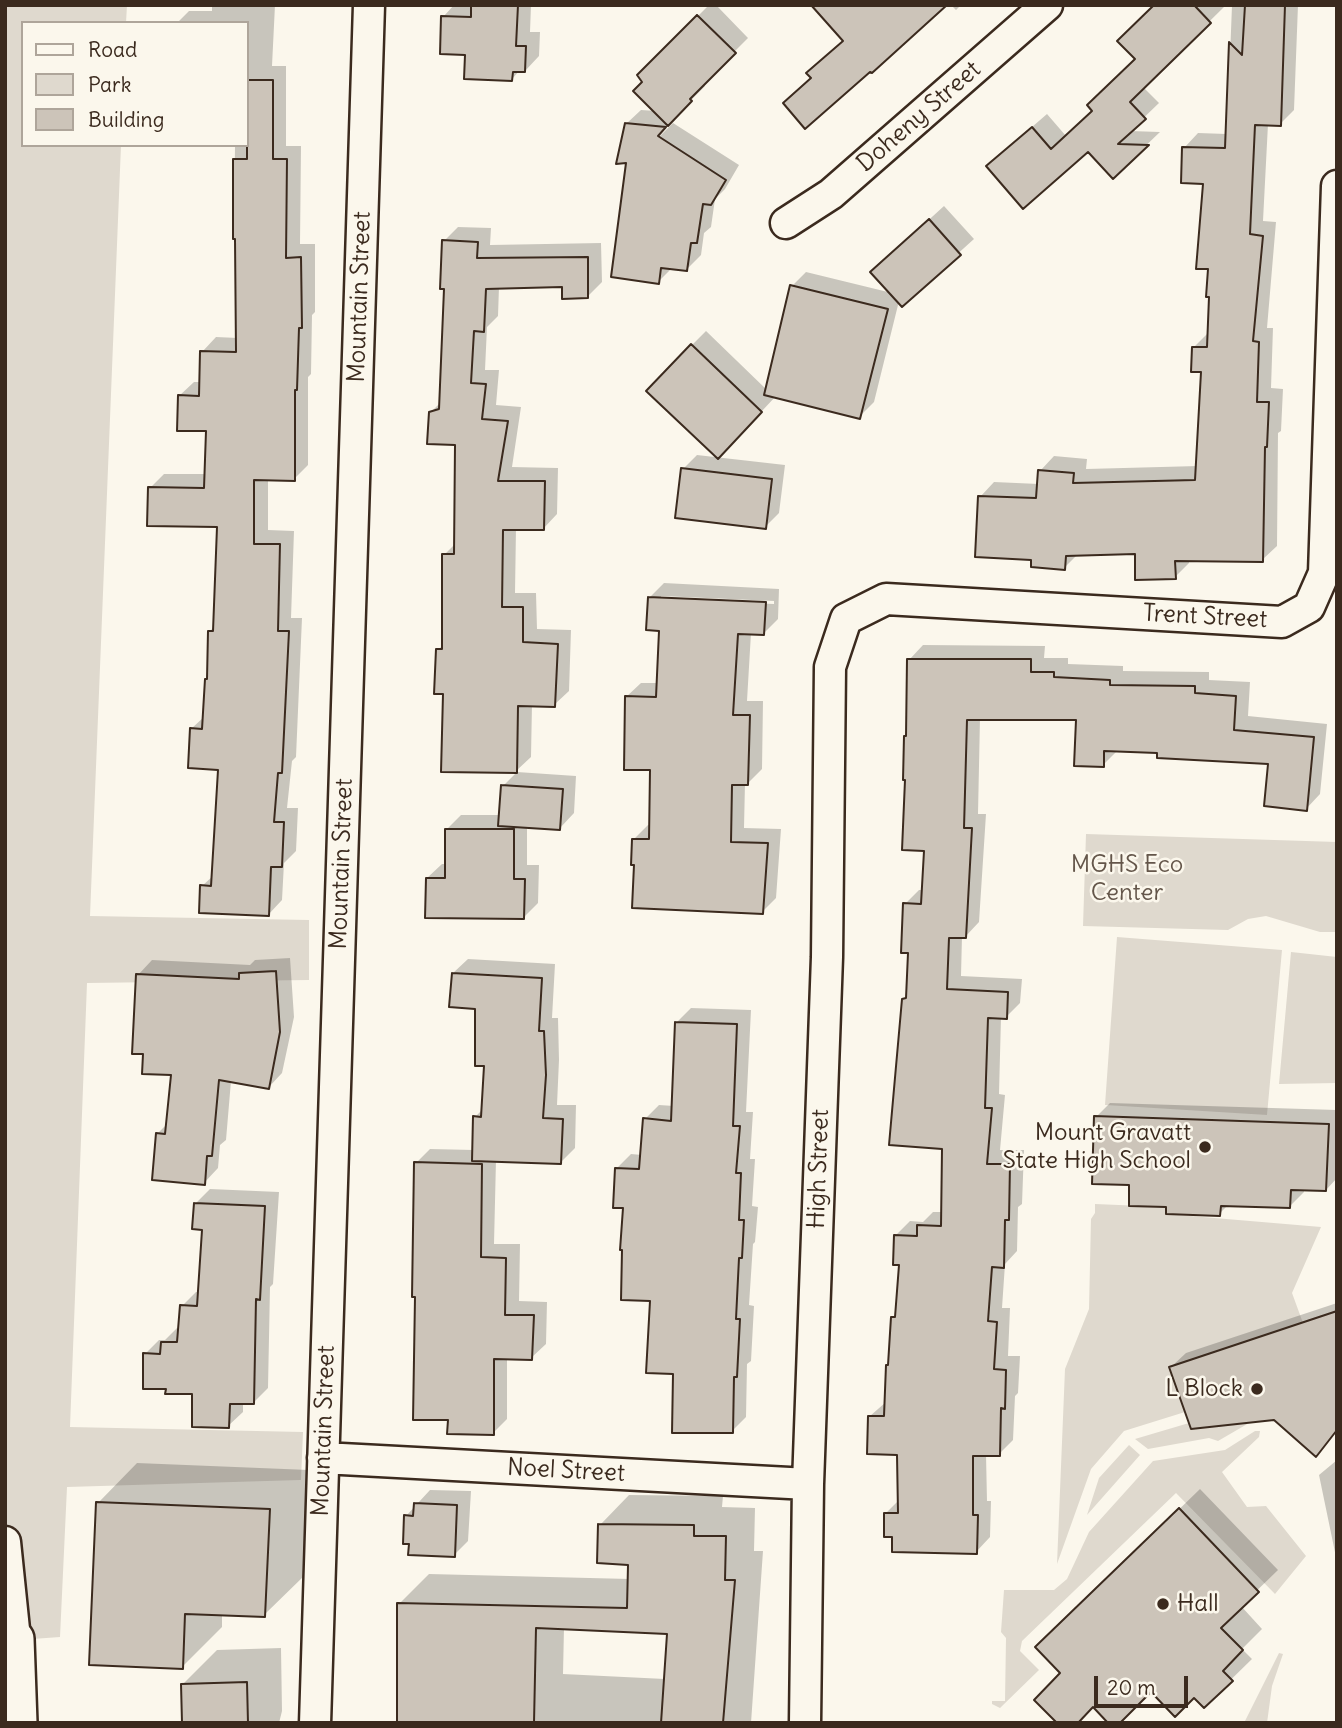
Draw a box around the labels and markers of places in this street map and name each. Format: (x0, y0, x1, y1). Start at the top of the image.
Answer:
place label: Mount Gravatt State High School (1002, 1119, 1191, 1175)
marker: Mount Gravatt State High School (1197, 1139, 1213, 1155)
place label: L Block (1165, 1375, 1243, 1403)
marker: L Block (1249, 1381, 1265, 1397)
place label: Hall (1177, 1590, 1219, 1618)
marker: Hall (1155, 1596, 1171, 1612)

